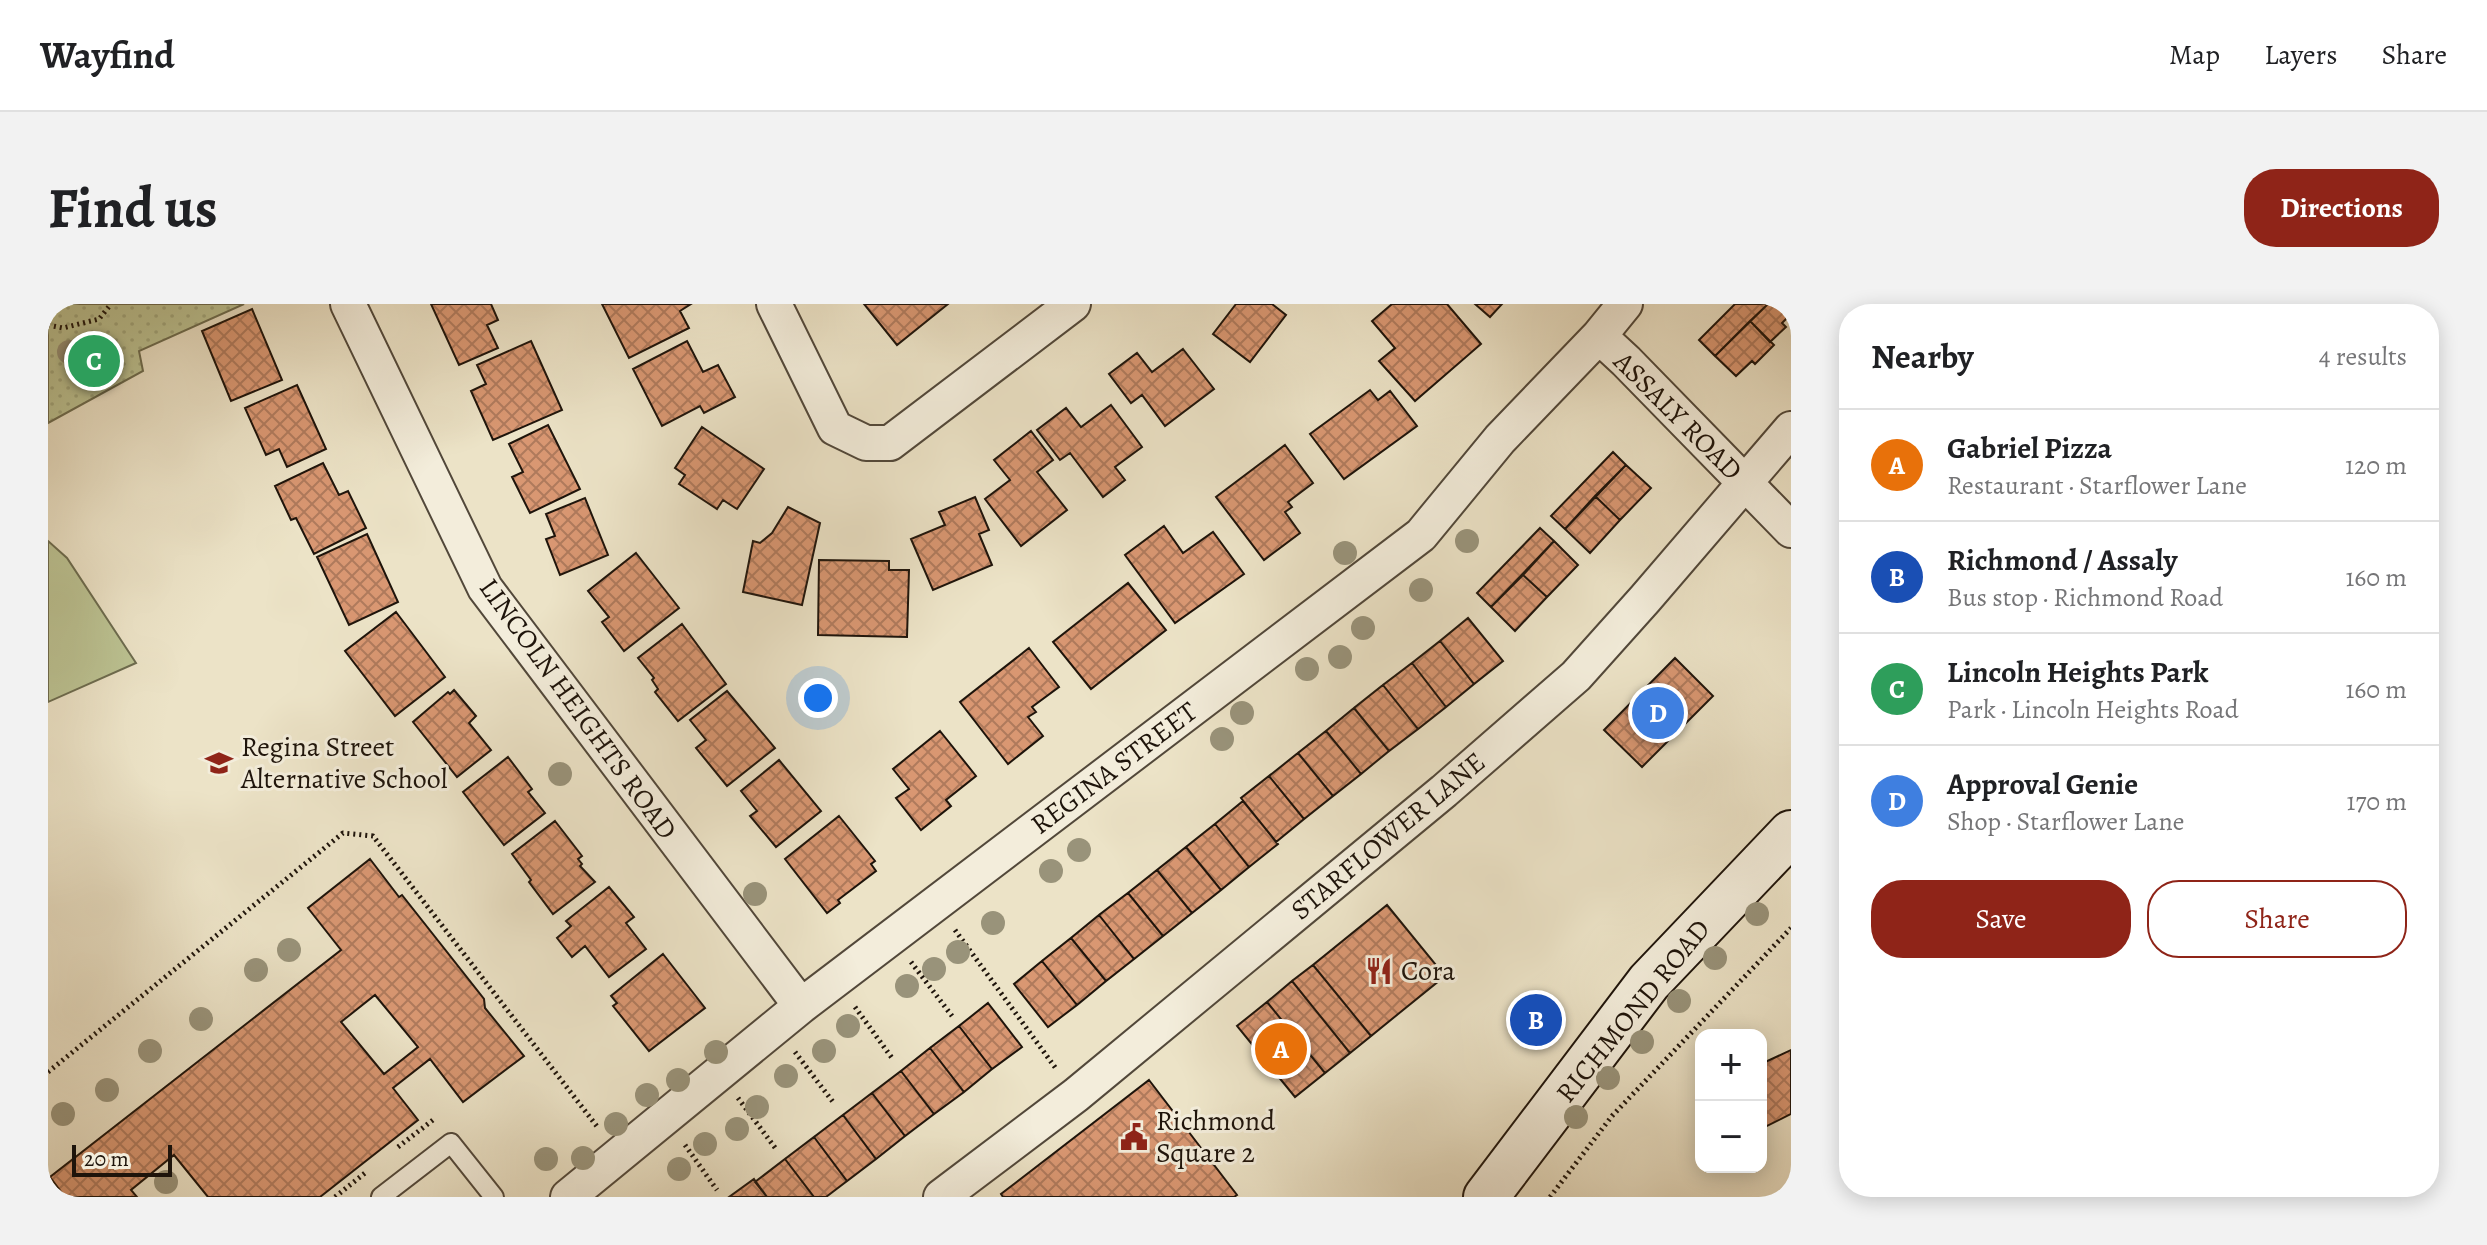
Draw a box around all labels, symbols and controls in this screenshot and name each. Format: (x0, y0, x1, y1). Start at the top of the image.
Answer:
text: Wayfind (40, 29, 175, 81)
text: Map (2169, 36, 2220, 74)
text: Layers (2264, 36, 2337, 74)
text: Share (2381, 36, 2447, 74)
button: Directions (2244, 169, 2439, 247)
text: Find us (48, 170, 218, 246)
pin: C (68, 331, 120, 391)
text: Nearby (1871, 333, 1974, 380)
text: 4 results (2319, 339, 2407, 374)
street label: ASSALY ROAD (1604, 342, 1751, 489)
text: Gabriel Pizza (1947, 428, 2112, 468)
text: A (1889, 448, 1905, 483)
text: 120 m (2345, 448, 2407, 483)
text: Restaurant · Starflower Lane (1947, 468, 2247, 503)
text: Richmond / Assaly (1947, 540, 2177, 580)
text: B (1889, 560, 1905, 595)
text: 160 m (2345, 560, 2407, 595)
street label: LINCOLN HEIGHTS ROAD (470, 571, 686, 847)
text: Bus stop · Richmond Road (1947, 580, 2223, 615)
text: Lincoln Heights Park (1947, 652, 2209, 692)
text: C (1889, 672, 1905, 707)
text: 160 m (2345, 672, 2407, 707)
your location (798, 678, 838, 718)
pin: D (1632, 683, 1684, 743)
text: Park · Lincoln Heights Road (1947, 692, 2239, 727)
street label: REGINA STREET (1023, 693, 1205, 843)
place label: Regina Street Alternative School (240, 728, 448, 798)
street label: STARFLOWER LANE (1283, 743, 1493, 929)
school or university icon: Regina Street Alternative School (204, 748, 234, 778)
text: Approval Genie (1947, 764, 2138, 804)
text: D (1888, 784, 1906, 819)
text: 170 m (2347, 784, 2407, 819)
text: Shop · Starflower Lane (1947, 804, 2184, 839)
button: Save (1871, 880, 2131, 958)
button: Share (2147, 880, 2407, 958)
street label: RICHMOND ROAD (1547, 911, 1719, 1111)
place label: Cora (1401, 952, 1455, 990)
restaurant icon: Cora (1364, 956, 1394, 986)
pin: B (1510, 990, 1562, 1050)
pin: A (1255, 1019, 1307, 1079)
map controls (1695, 1029, 1767, 1173)
button: + (1695, 1029, 1767, 1101)
button: − (1695, 1101, 1767, 1173)
place label: Richmond Square 2 (1156, 1102, 1276, 1172)
public building icon: Richmond Square 2 (1119, 1122, 1149, 1152)
scale bar (72, 1141, 172, 1177)
text: 20 m (84, 1144, 129, 1174)

